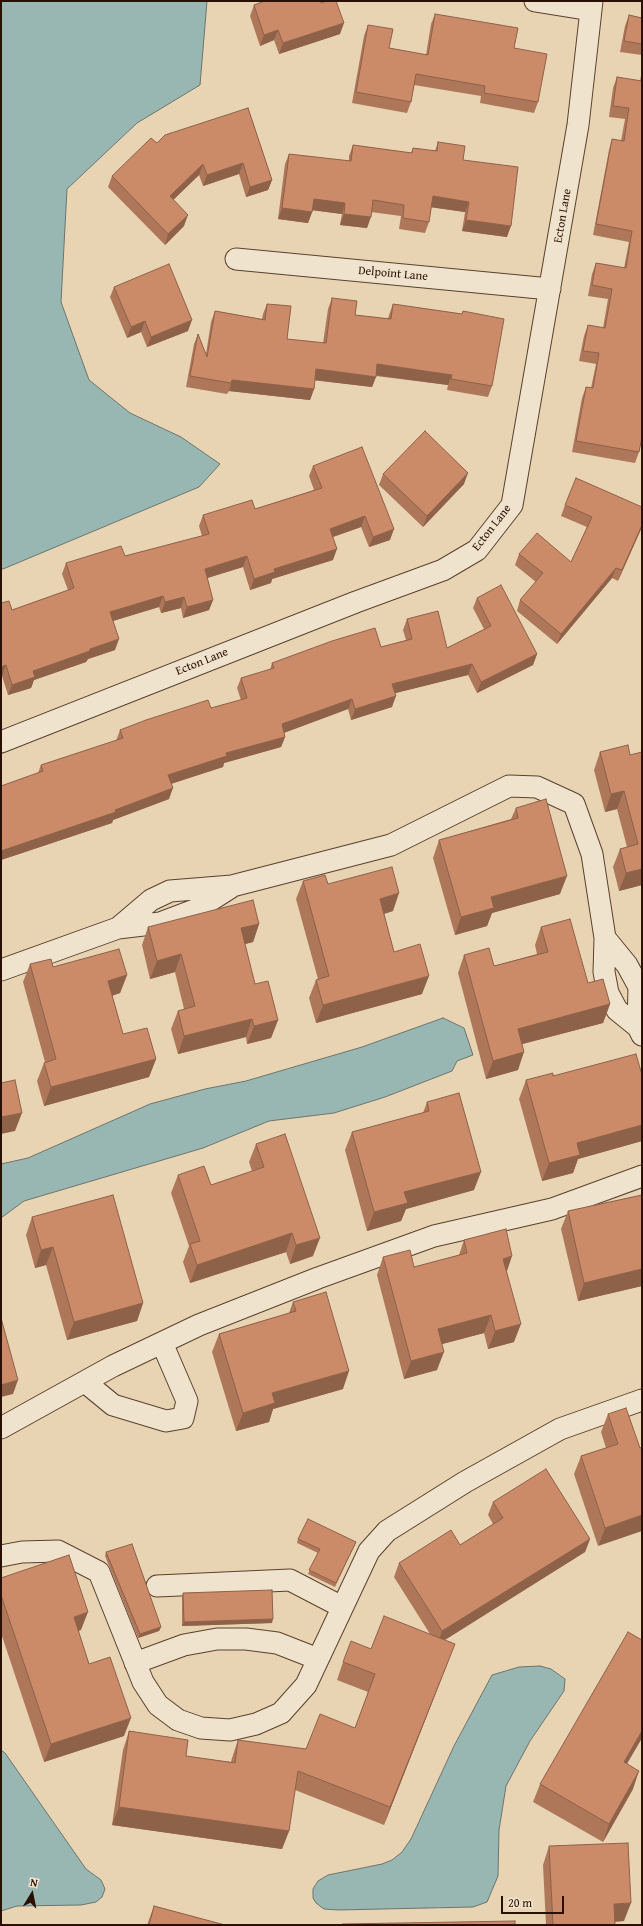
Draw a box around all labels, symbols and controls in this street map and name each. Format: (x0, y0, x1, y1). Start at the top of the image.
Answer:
street label: Ecton Lane (551, 188, 575, 244)
street label: Delpoint Lane (358, 264, 428, 284)
street label: Ecton Lane (469, 502, 515, 554)
street label: Ecton Lane (174, 645, 230, 679)
north arrow (12, 1874, 52, 1914)
text: N (29, 1874, 39, 1891)
scale bar (503, 1888, 566, 1914)
text: 20 m (508, 1894, 532, 1911)

